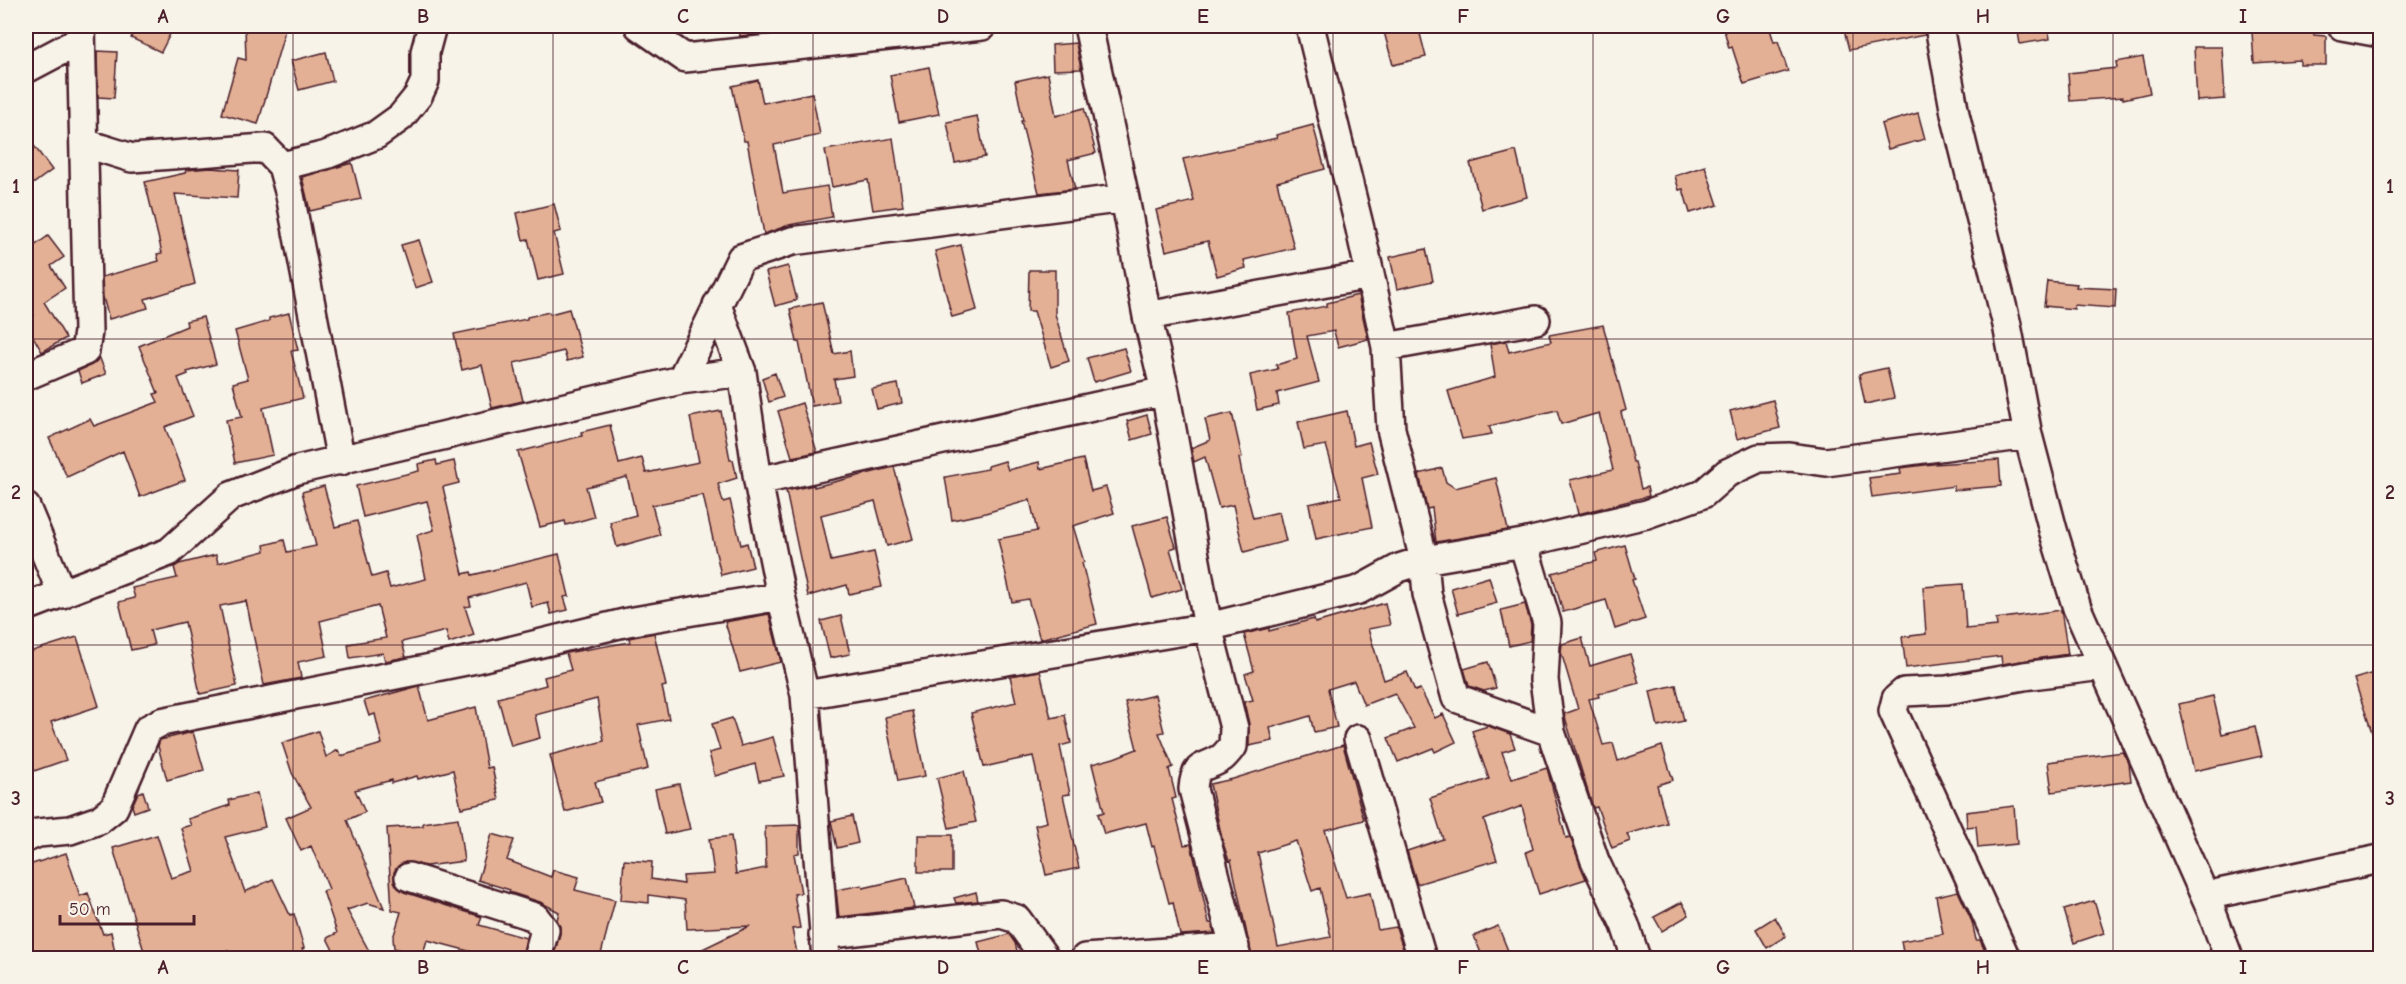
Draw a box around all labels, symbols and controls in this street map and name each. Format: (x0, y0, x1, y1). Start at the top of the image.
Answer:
text: A (157, 5, 169, 28)
text: B (417, 5, 429, 28)
text: C (677, 5, 689, 28)
text: D (937, 5, 949, 28)
text: E (1197, 5, 1209, 28)
text: F (1457, 5, 1469, 28)
text: G (1716, 5, 1730, 28)
text: H (1976, 5, 1990, 28)
text: I (2239, 5, 2247, 28)
text: 1 (12, 175, 20, 198)
text: 1 (2386, 175, 2394, 198)
text: 2 (11, 481, 21, 504)
text: 2 (2385, 481, 2395, 504)
text: 3 (11, 787, 21, 810)
text: 3 (2385, 787, 2395, 810)
scale bar (60, 888, 194, 926)
text: 50 m (69, 899, 111, 920)
text: A (157, 956, 169, 979)
text: B (417, 956, 429, 979)
text: C (677, 956, 689, 979)
text: D (937, 956, 949, 979)
text: E (1197, 956, 1209, 979)
text: F (1457, 956, 1469, 979)
text: G (1716, 956, 1730, 979)
text: H (1976, 956, 1990, 979)
text: I (2239, 956, 2247, 979)

